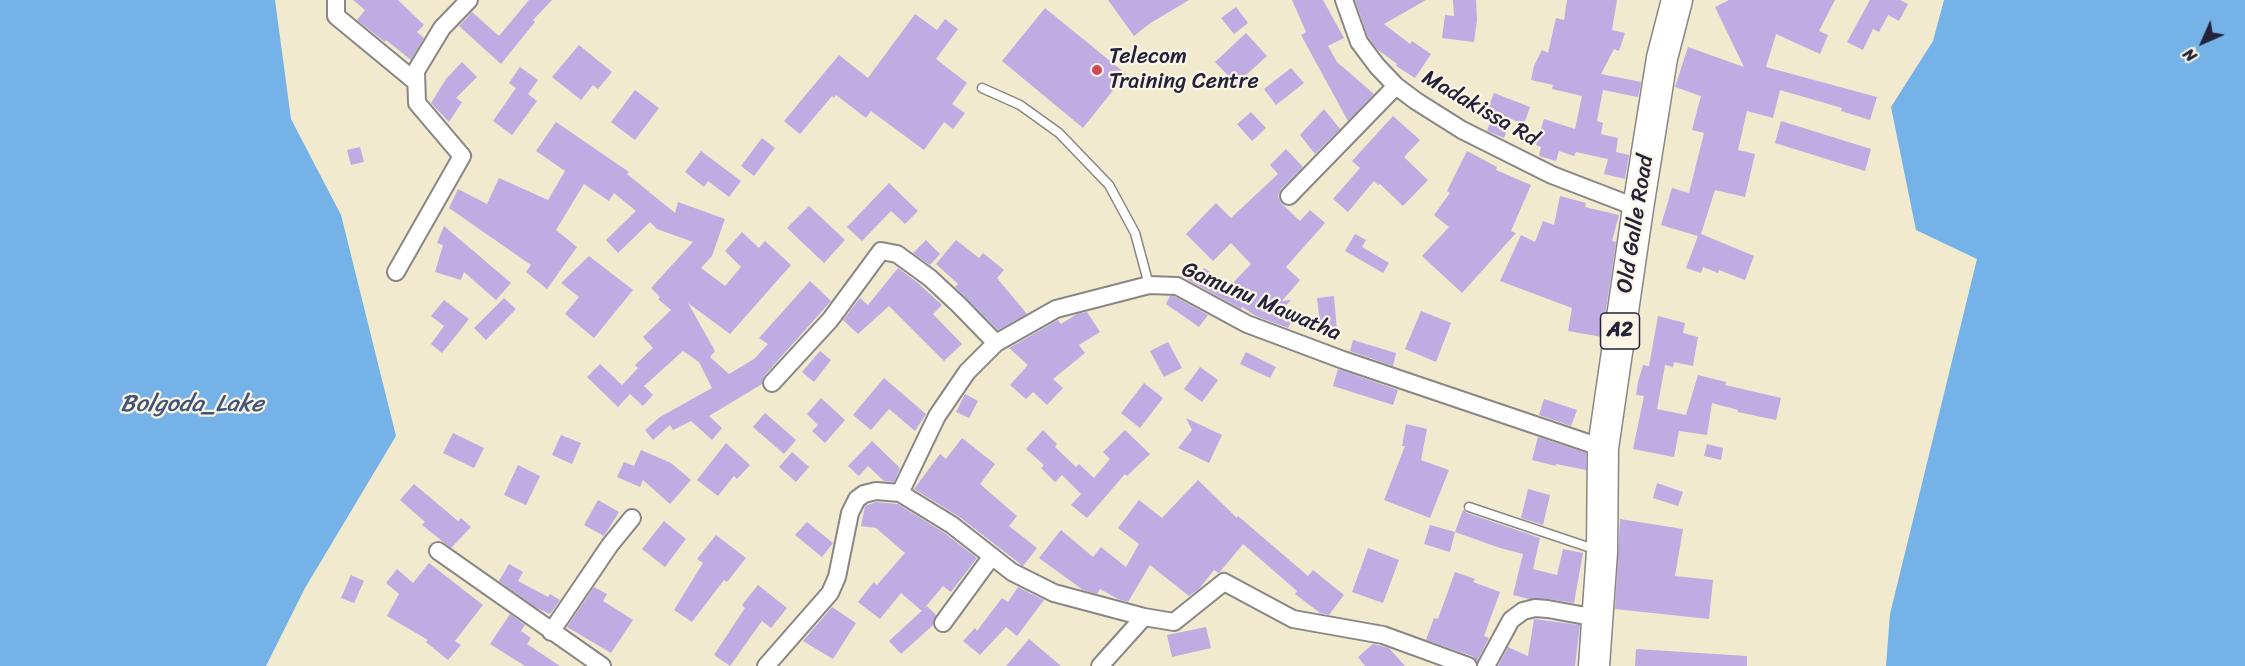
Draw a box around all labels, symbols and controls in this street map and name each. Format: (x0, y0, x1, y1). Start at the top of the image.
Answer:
north arrow (2173, 12, 2233, 72)
text: N (2176, 41, 2204, 69)
place label: Telecom Training Centre (1109, 44, 1259, 96)
marker: Telecom Training Centre (1090, 63, 1104, 77)
street label: Madakissa Rd (1417, 65, 1543, 153)
street label: Old Galle Road (1612, 153, 1660, 295)
street label: Gamunu Mawatha (1177, 257, 1345, 347)
road number: A2 (1600, 313, 1640, 349)
water label: Bolgoda_Lake (120, 391, 264, 419)

